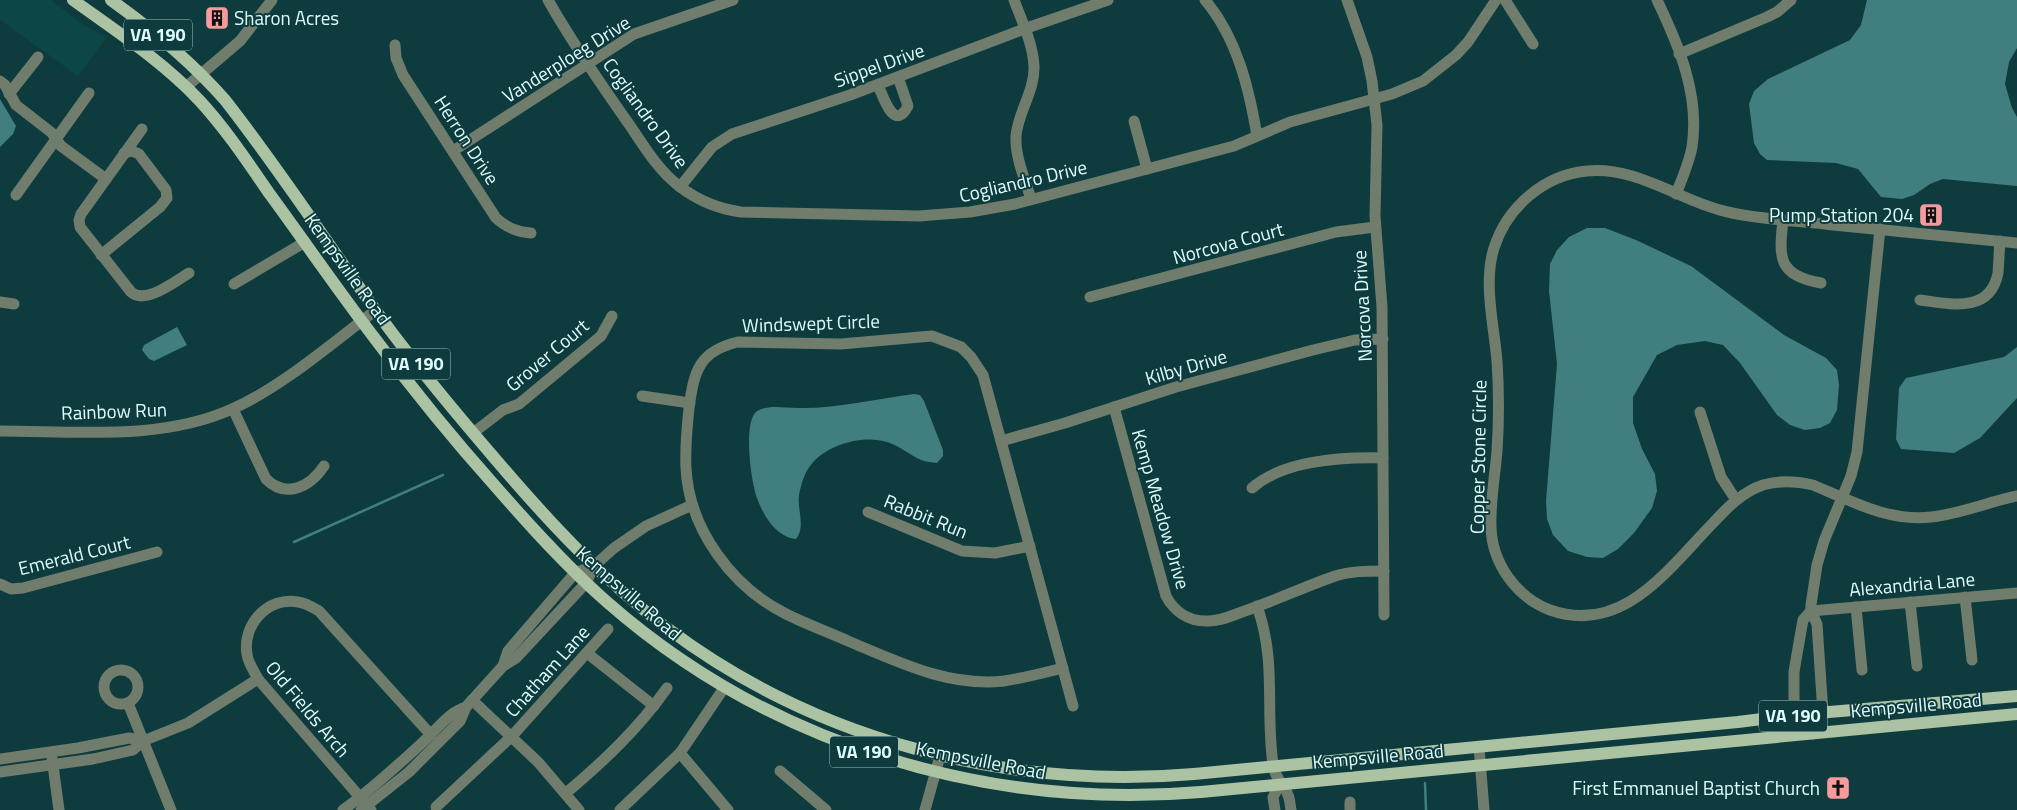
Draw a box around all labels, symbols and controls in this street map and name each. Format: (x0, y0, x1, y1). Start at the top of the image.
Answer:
place label: Sharon Acres (234, 3, 339, 32)
building icon: Sharon Acres (204, 5, 230, 31)
street label: Vanderploeg Drive (496, 8, 635, 110)
road number: VA 190 (124, 20, 192, 50)
street label: Sippel Drive (830, 35, 928, 94)
street label: Cogliandro Drive (596, 51, 696, 174)
street label: Herron Drive (428, 89, 507, 190)
street label: Cogliandro Drive (956, 152, 1090, 209)
place label: Pump Station 204 (1769, 200, 1914, 229)
building icon: Pump Station 204 (1918, 202, 1944, 228)
street label: Kempsville Road (298, 207, 399, 331)
street label: Norcova Court (1169, 214, 1287, 271)
street label: Norcova Drive (1344, 250, 1379, 362)
street label: Windswept Circle (742, 306, 880, 339)
street label: Grover Court (499, 311, 595, 398)
street label: Kilby Drive (1141, 341, 1230, 392)
road number: VA 190 (382, 348, 450, 379)
street label: Copper Stone Circle (1462, 379, 1493, 534)
street label: Rainbow Run (60, 394, 168, 427)
street label: Kemp Meadow Drive (1125, 425, 1198, 592)
street label: Rabbit Run (880, 486, 972, 545)
street label: Emerald Court (15, 527, 133, 582)
street label: Kempsville Road (570, 538, 689, 647)
street label: Alexandria Lane (1848, 564, 1976, 603)
street label: Chatham Lane (497, 618, 596, 723)
street label: Old Fields Arch (259, 654, 358, 763)
street label: Kempsville Road (1849, 684, 1983, 725)
road number: VA 190 (1759, 700, 1827, 731)
street label: Kempsville Road (914, 733, 1049, 786)
street label: Kempsville Road (1311, 735, 1445, 776)
road number: VA 190 (830, 736, 898, 768)
place label: First Emmanuel Baptist Church (1572, 773, 1820, 802)
church icon: First Emmanuel Baptist Church (1825, 775, 1851, 801)

